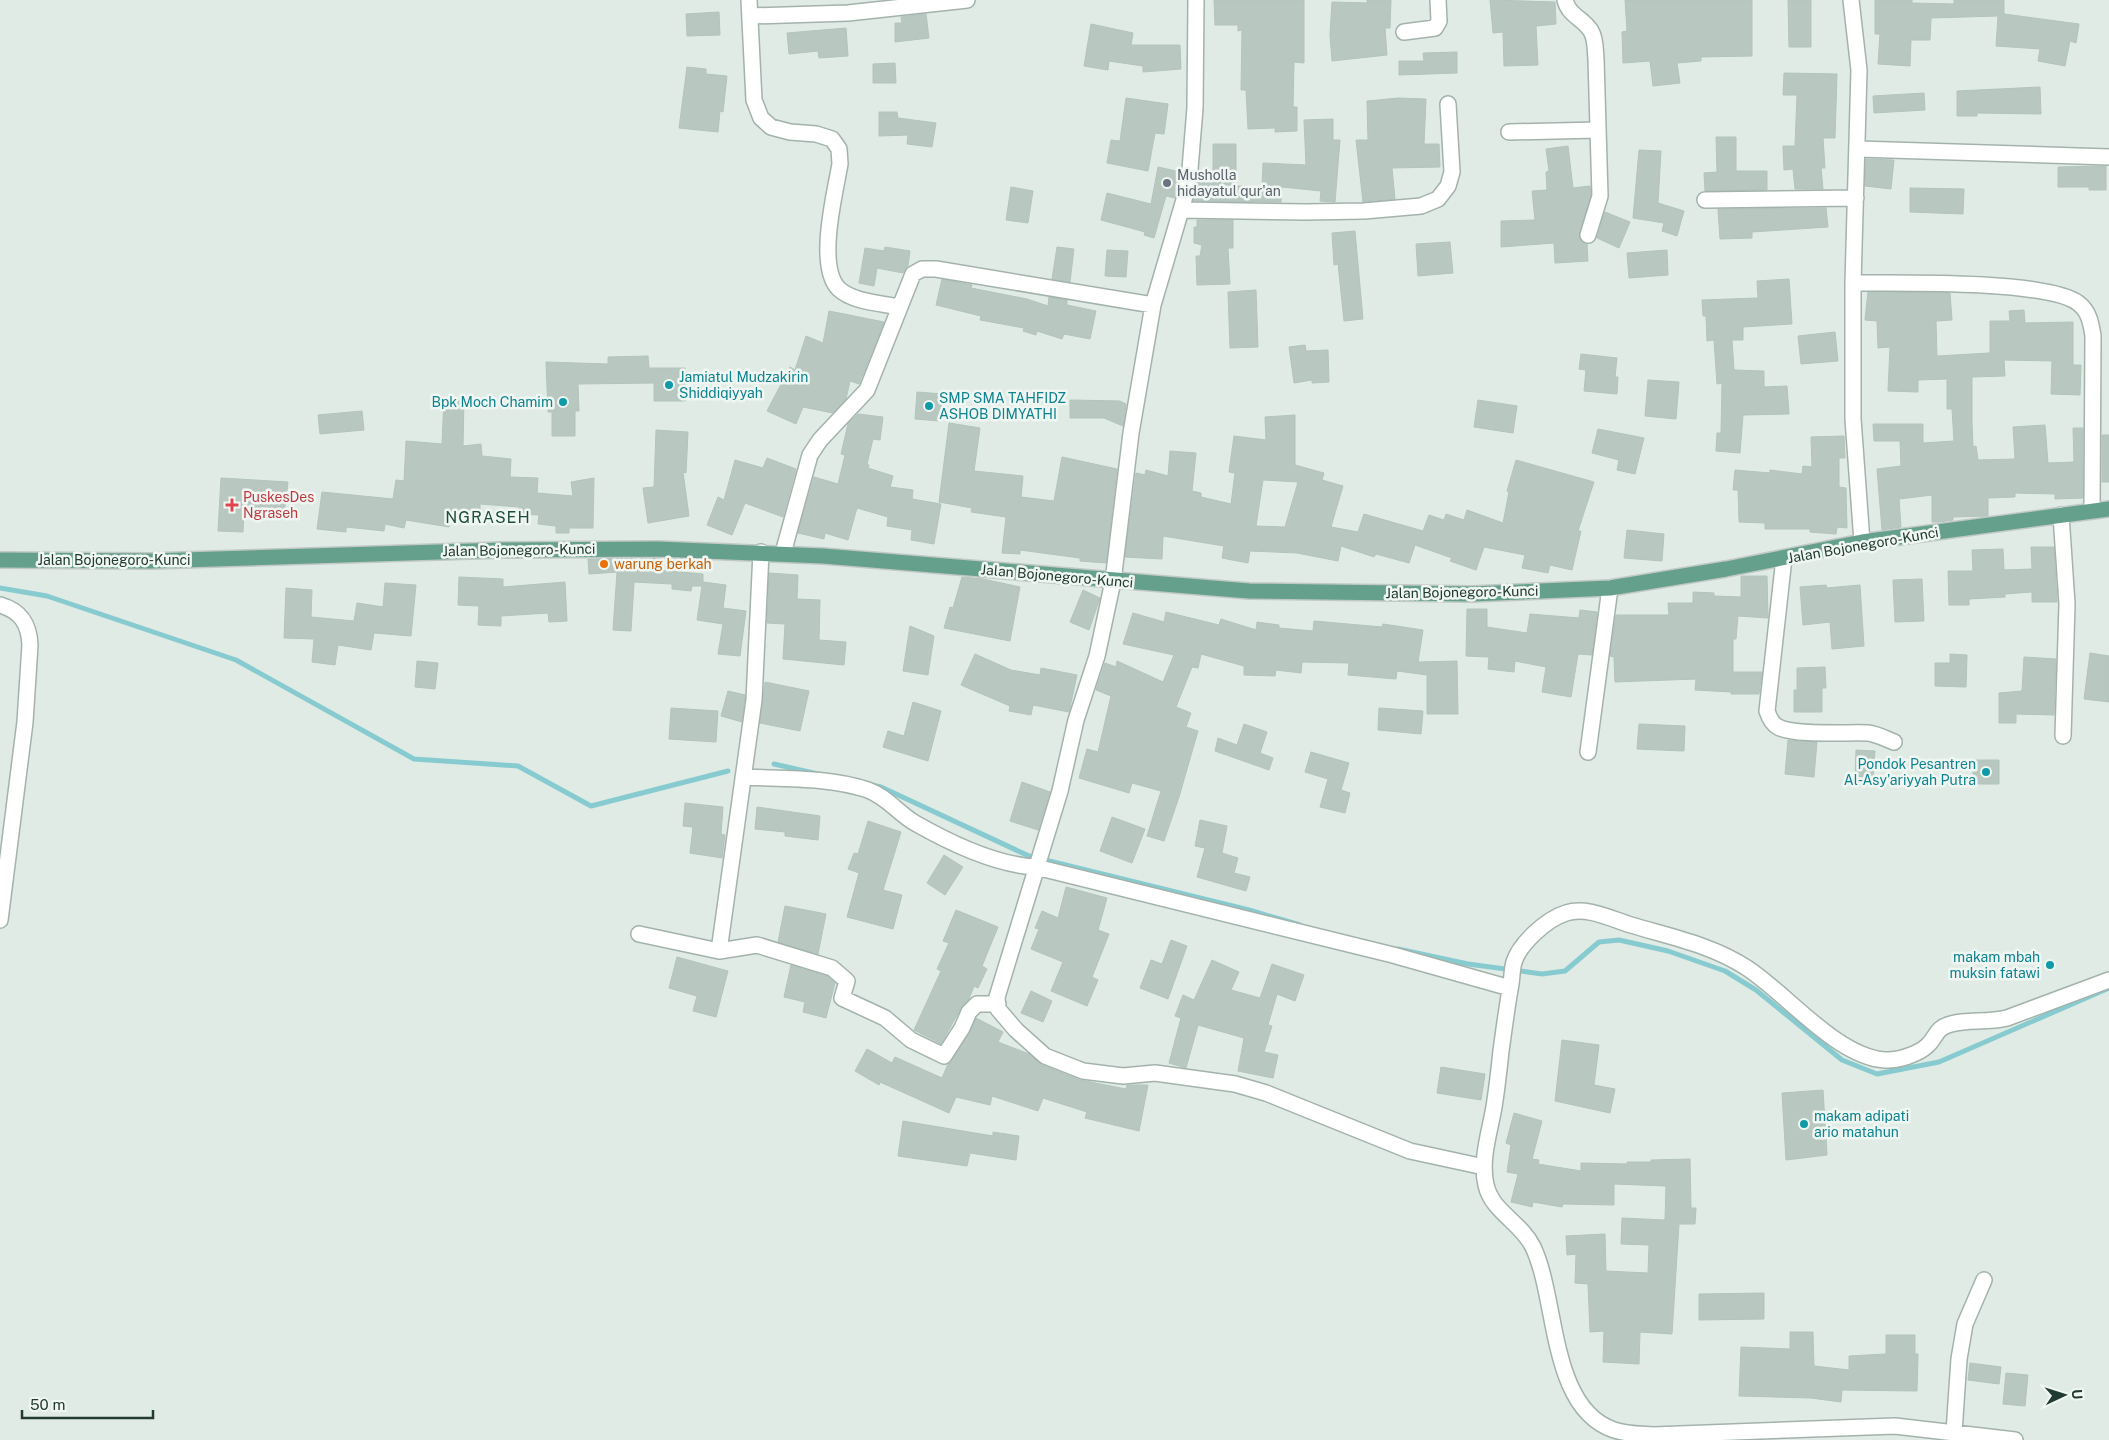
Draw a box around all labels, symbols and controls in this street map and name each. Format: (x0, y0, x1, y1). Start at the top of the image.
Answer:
place label: Musholla hidayatul qur'an (1177, 167, 1281, 199)
marker: Musholla hidayatul qur'an (1161, 177, 1173, 189)
place label: Jamiatul Mudzakirin Shiddiqiyyah (679, 369, 808, 401)
marker: Jamiatul Mudzakirin Shiddiqiyyah (663, 379, 675, 391)
place label: SMP SMA TAHFIDZ ASHOB DIMYATHI (939, 390, 1066, 422)
place label: Bpk Moch Chamim (432, 394, 553, 410)
marker: Bpk Moch Chamim (557, 396, 569, 408)
marker: SMP SMA TAHFIDZ ASHOB DIMYATHI (923, 400, 935, 412)
place label: PuskesDes Ngraseh (243, 489, 314, 521)
marker: PuskesDes Ngraseh (225, 498, 239, 512)
district label: NGRASEH (445, 508, 531, 527)
street label: Jalan Bojonegoro-Kunci (1786, 524, 1940, 566)
street label: Jalan Bojonegoro-Kunci (442, 541, 596, 559)
street label: Jalan Bojonegoro-Kunci (38, 552, 191, 568)
place label: warung berkah (614, 556, 712, 572)
marker: warung berkah (598, 558, 610, 570)
street label: Jalan Bojonegoro-Kunci (980, 561, 1134, 591)
street label: Jalan Bojonegoro-Kunci (1385, 583, 1539, 601)
place label: Pondok Pesantren Al-Asy'ariyyah Putra (1844, 756, 1976, 788)
marker: Pondok Pesantren Al-Asy'ariyyah Putra (1980, 766, 1992, 778)
place label: makam mbah muksin fatawi (1950, 949, 2040, 981)
marker: makam mbah muksin fatawi (2044, 959, 2056, 971)
place label: makam adipati ario matahun (1814, 1108, 1909, 1140)
marker: makam adipati ario matahun (1798, 1118, 1810, 1130)
north arrow (2039, 1370, 2089, 1420)
scale bar (22, 1388, 154, 1420)
text: U (2069, 1388, 2085, 1400)
text: 50 m (30, 1396, 65, 1413)

